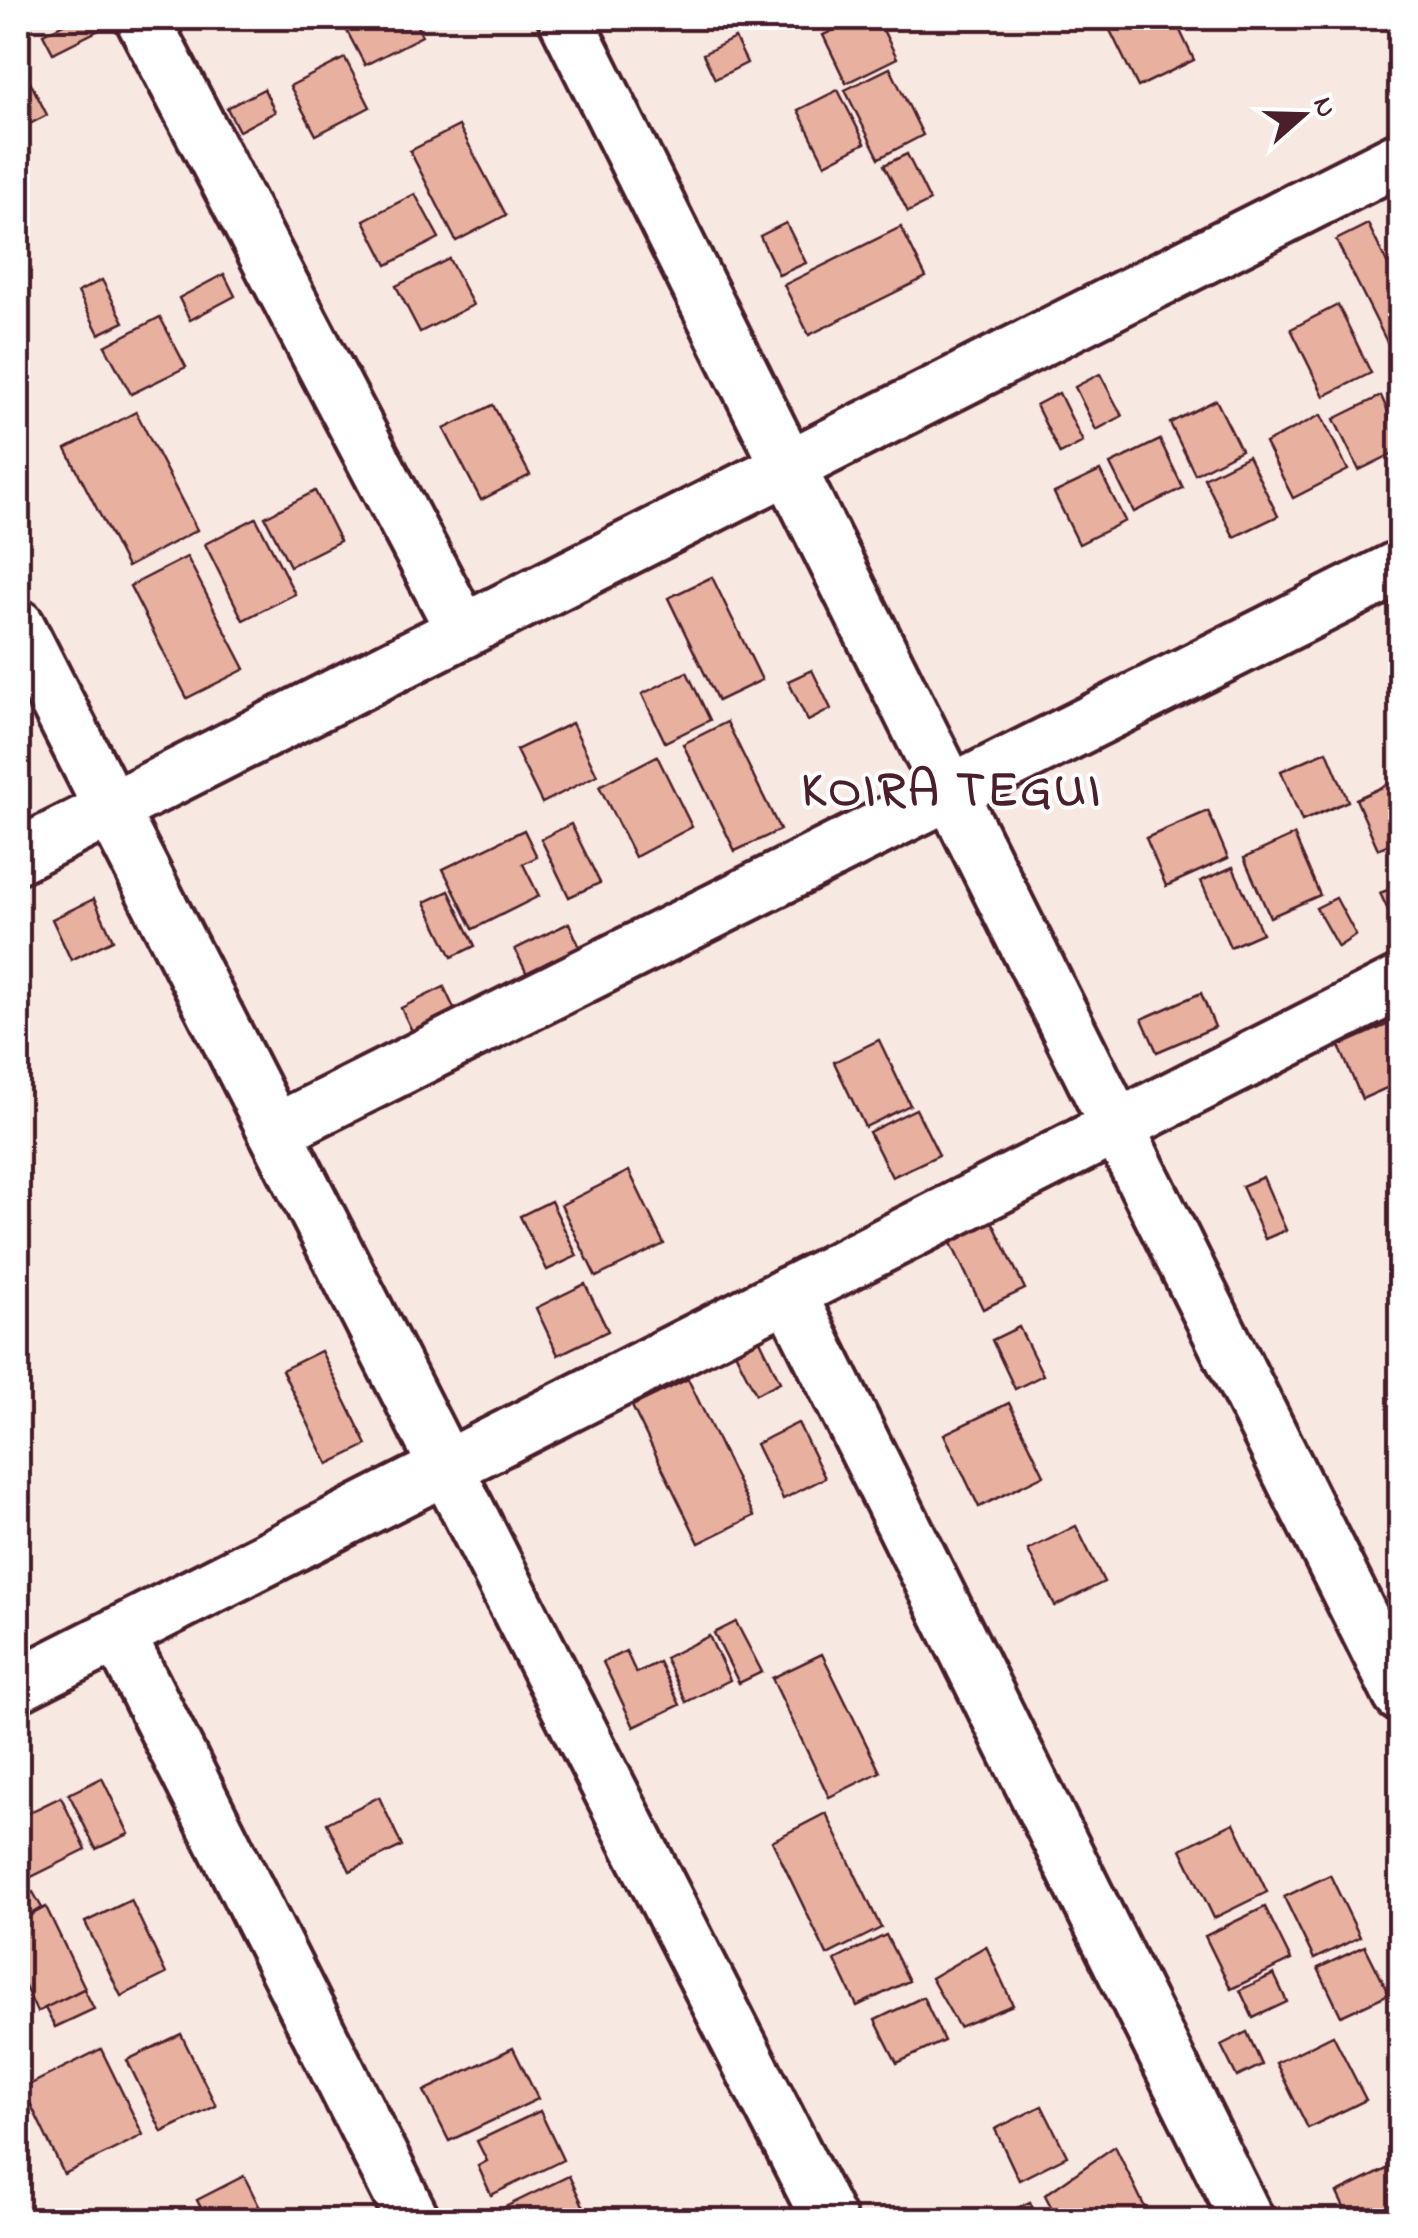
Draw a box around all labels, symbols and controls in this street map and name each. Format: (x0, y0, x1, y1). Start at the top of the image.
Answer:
north arrow (1253, 65, 1353, 165)
text: N (1301, 92, 1346, 124)
district label: KOIRA TEGUI (802, 756, 1102, 829)

